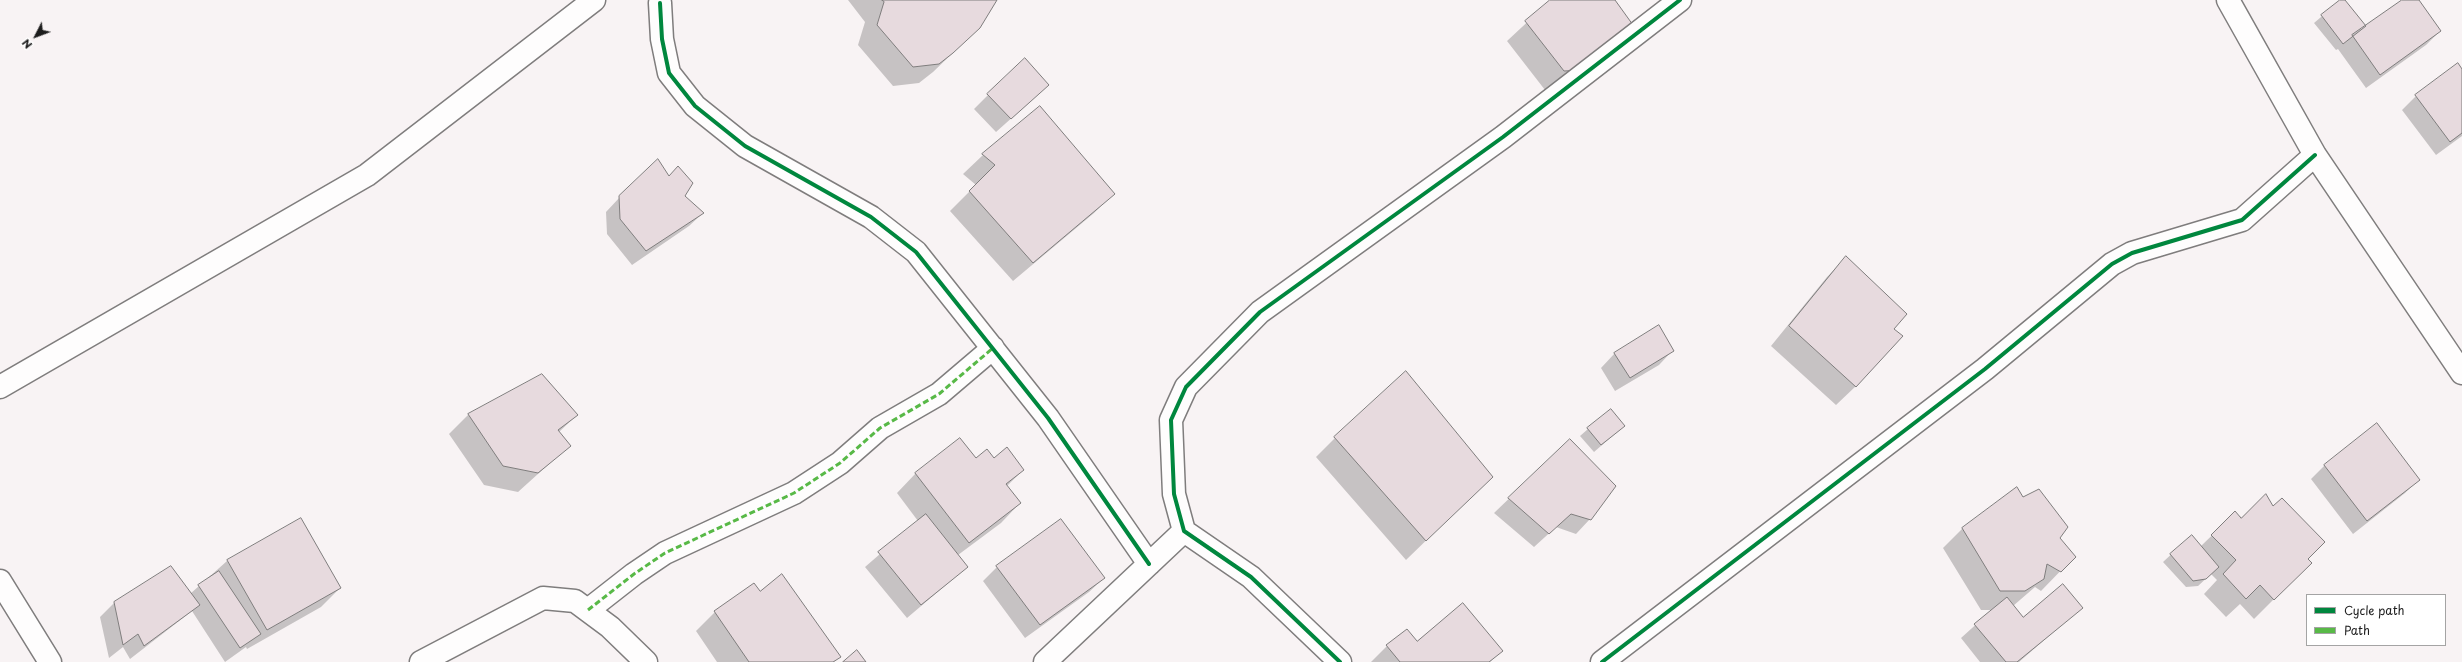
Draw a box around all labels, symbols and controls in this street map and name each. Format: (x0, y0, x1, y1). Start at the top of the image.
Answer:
north arrow (16, 16, 56, 56)
text: N (17, 35, 36, 53)
legend (2306, 594, 2446, 646)
text: Cycle path (2344, 601, 2405, 619)
text: Path (2344, 621, 2370, 639)

